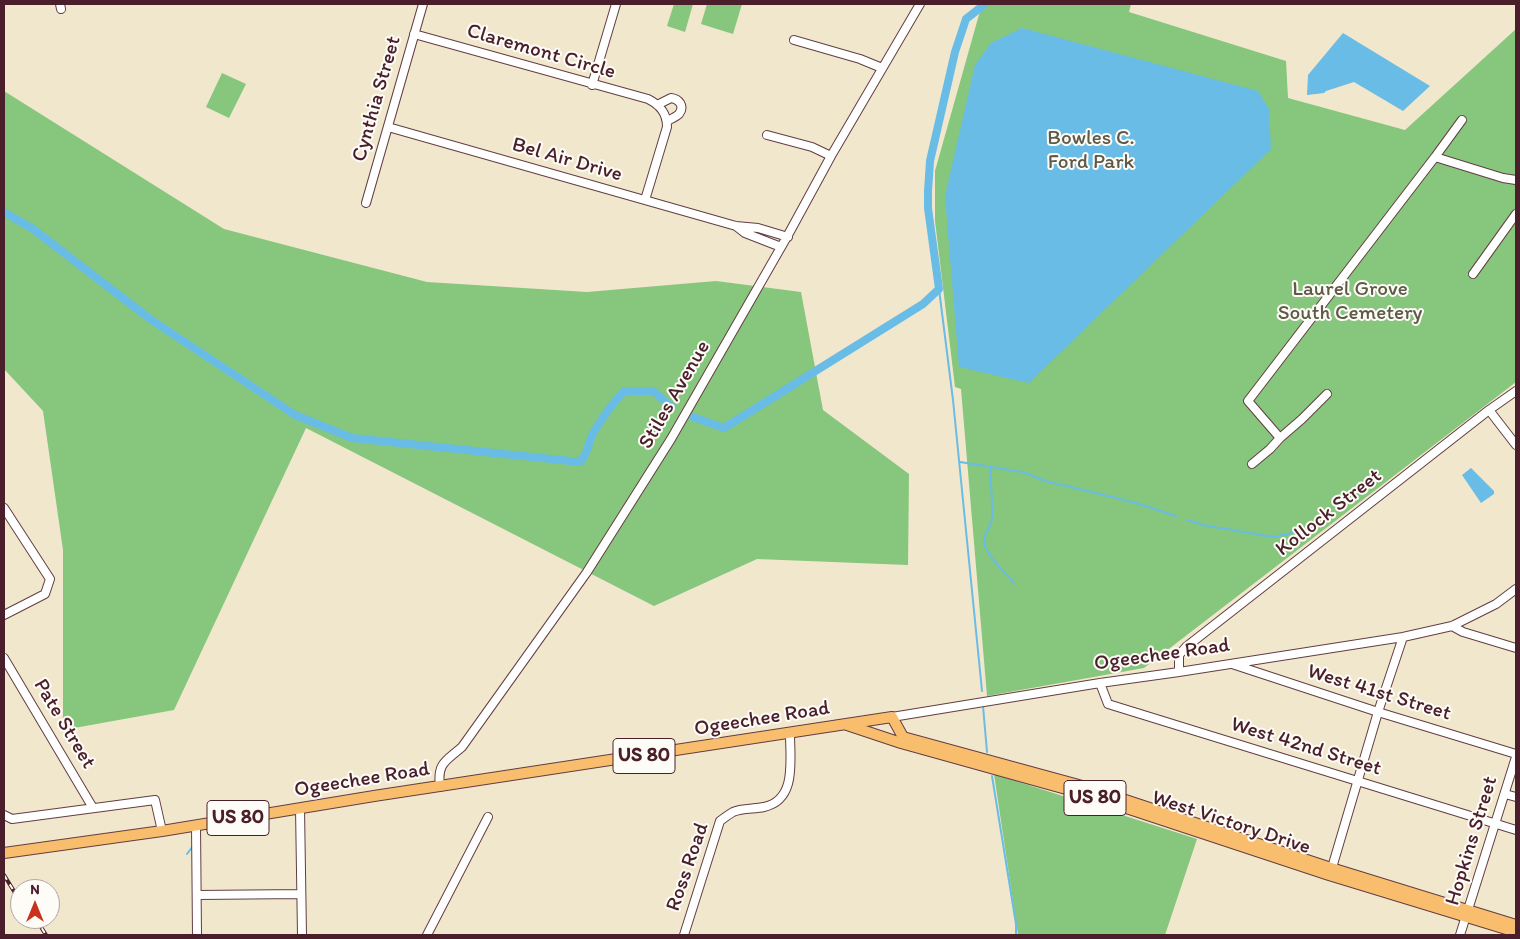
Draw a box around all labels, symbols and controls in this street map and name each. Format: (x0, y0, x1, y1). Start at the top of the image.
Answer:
street label: Claremont Circle (464, 19, 618, 85)
street label: Cynthia Street (347, 33, 407, 165)
park label: Bowles C. Ford Park (1047, 126, 1135, 176)
street label: Bel Air Drive (509, 132, 625, 188)
park label: Laurel Grove South Cemetery (1278, 277, 1422, 327)
street label: Stiles Avenue (634, 336, 716, 454)
street label: Kollock Street (1271, 464, 1387, 562)
street label: Ogeechee Road (1093, 633, 1231, 677)
street label: West 41st Street (1304, 659, 1454, 727)
street label: Pate Street (27, 675, 101, 773)
street label: Ogeechee Road (692, 696, 832, 742)
street label: West 42nd Street (1228, 712, 1384, 782)
road number: US 80 (613, 738, 675, 774)
street label: Ogeechee Road (292, 757, 432, 803)
street label: Hopkins Street (1440, 773, 1504, 909)
road number: US 80 (1064, 780, 1126, 816)
street label: West Victory Drive (1148, 785, 1314, 861)
road number: US 80 (207, 800, 269, 836)
street label: Ross Road (661, 819, 715, 915)
north arrow (10, 879, 60, 929)
text: N (30, 881, 40, 898)

